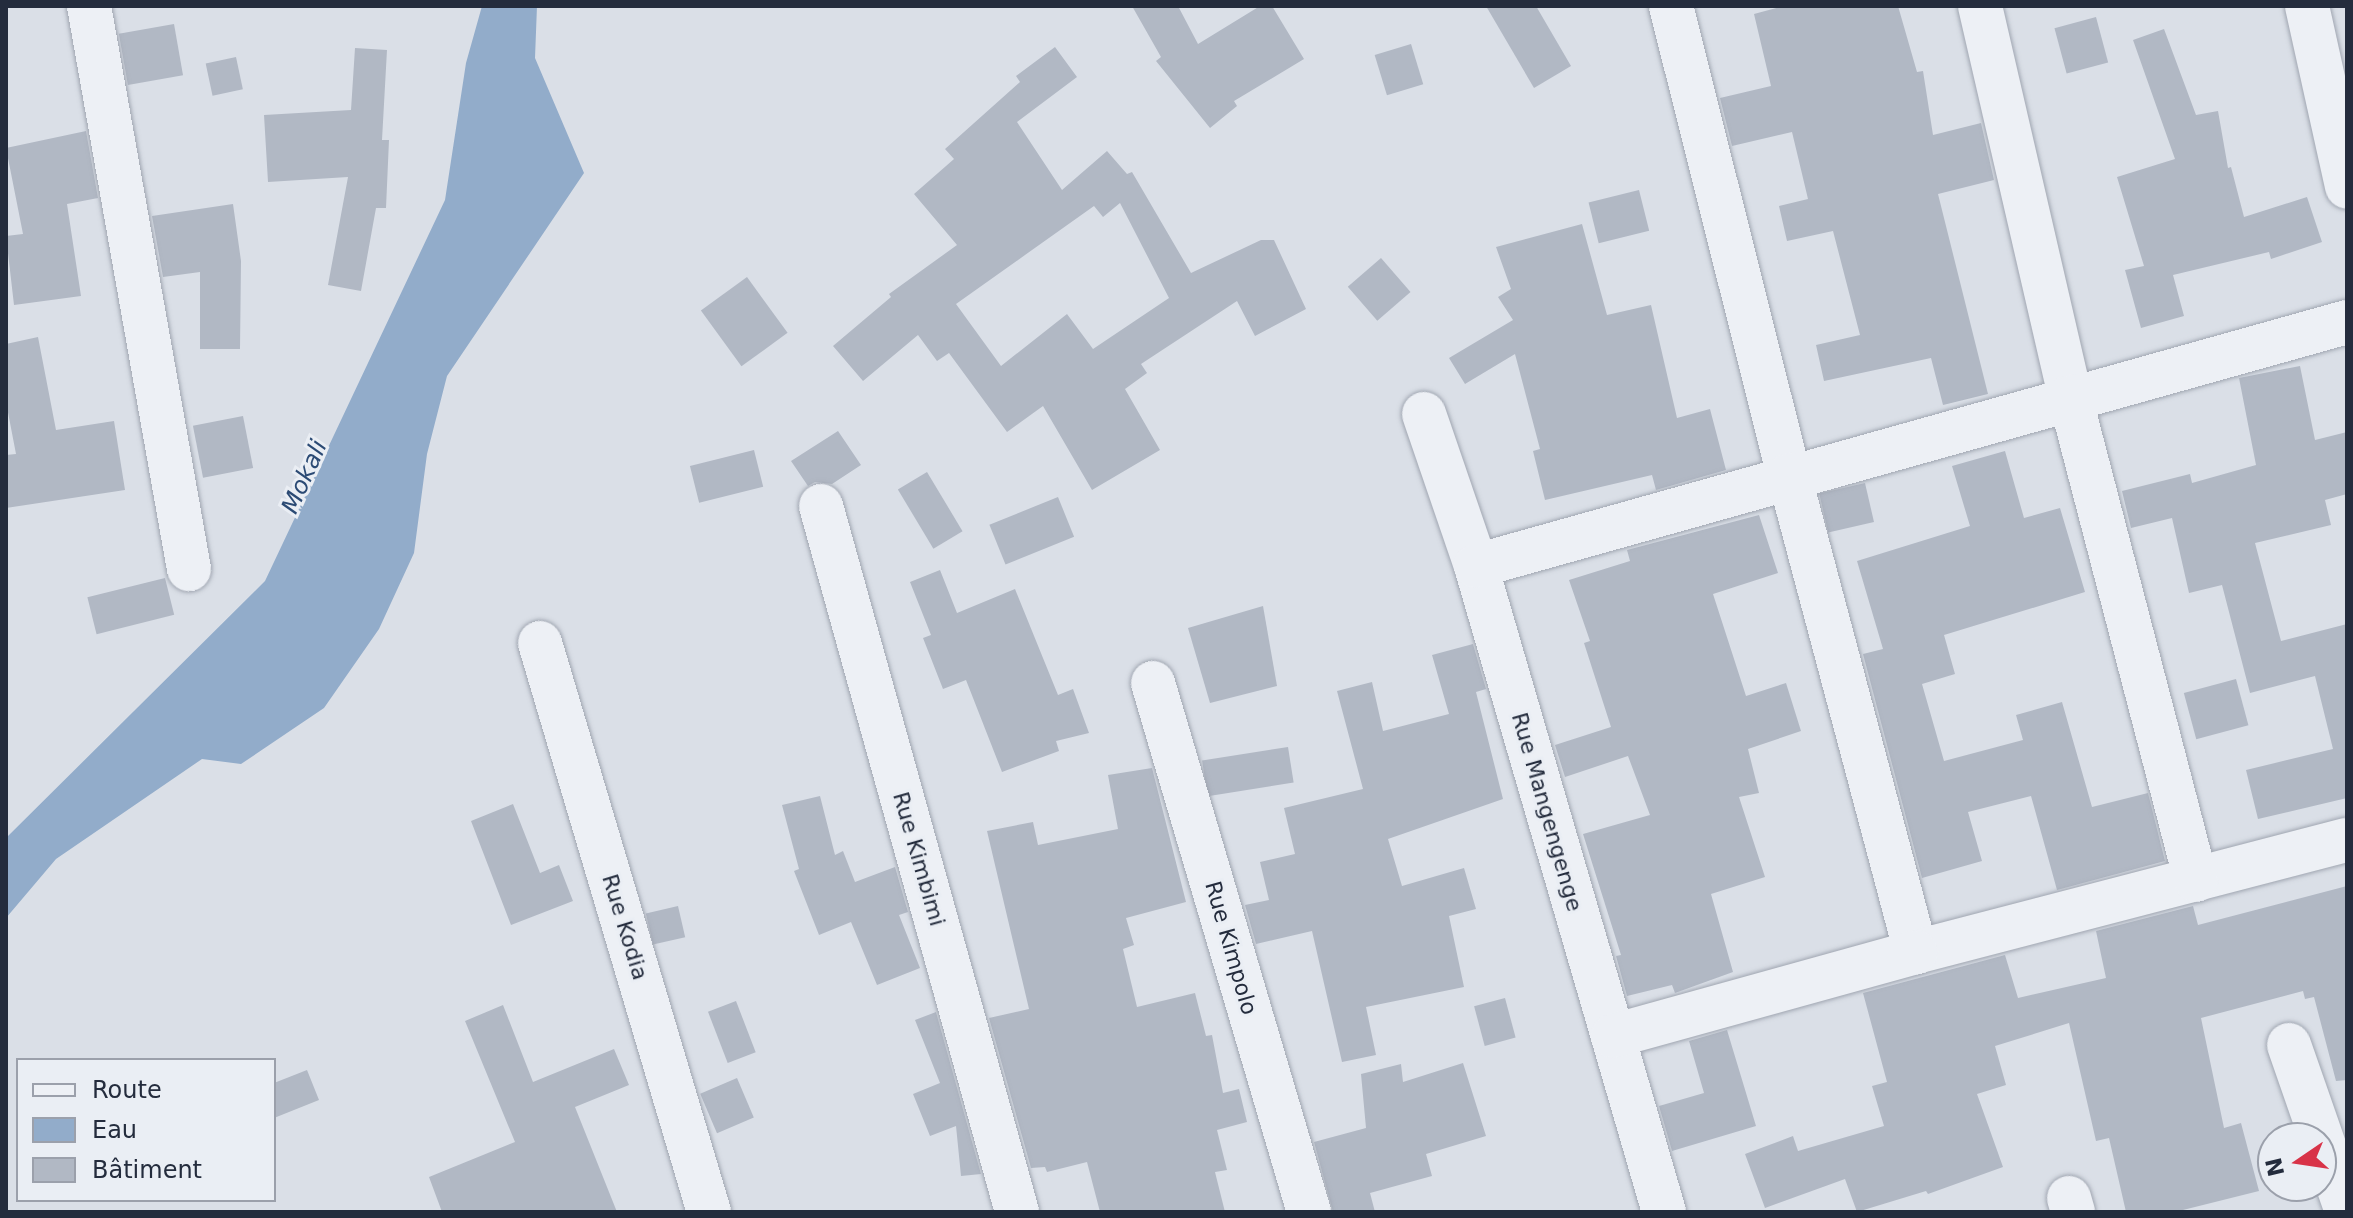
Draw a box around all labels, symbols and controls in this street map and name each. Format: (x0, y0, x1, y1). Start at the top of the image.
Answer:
water label: Mokali (276, 436, 334, 518)
street label: Rue Mangengenge (1506, 710, 1588, 914)
street label: Rue Kimbimi (887, 789, 951, 929)
street label: Rue Kodia (596, 871, 654, 983)
street label: Rue Kimpolo (1199, 878, 1263, 1018)
legend (16, 1058, 276, 1202)
text: Route (92, 1076, 162, 1104)
text: Eau (92, 1116, 137, 1144)
north arrow (2257, 1122, 2337, 1202)
text: N (2261, 1155, 2289, 1179)
text: Bâtiment (92, 1156, 202, 1184)

